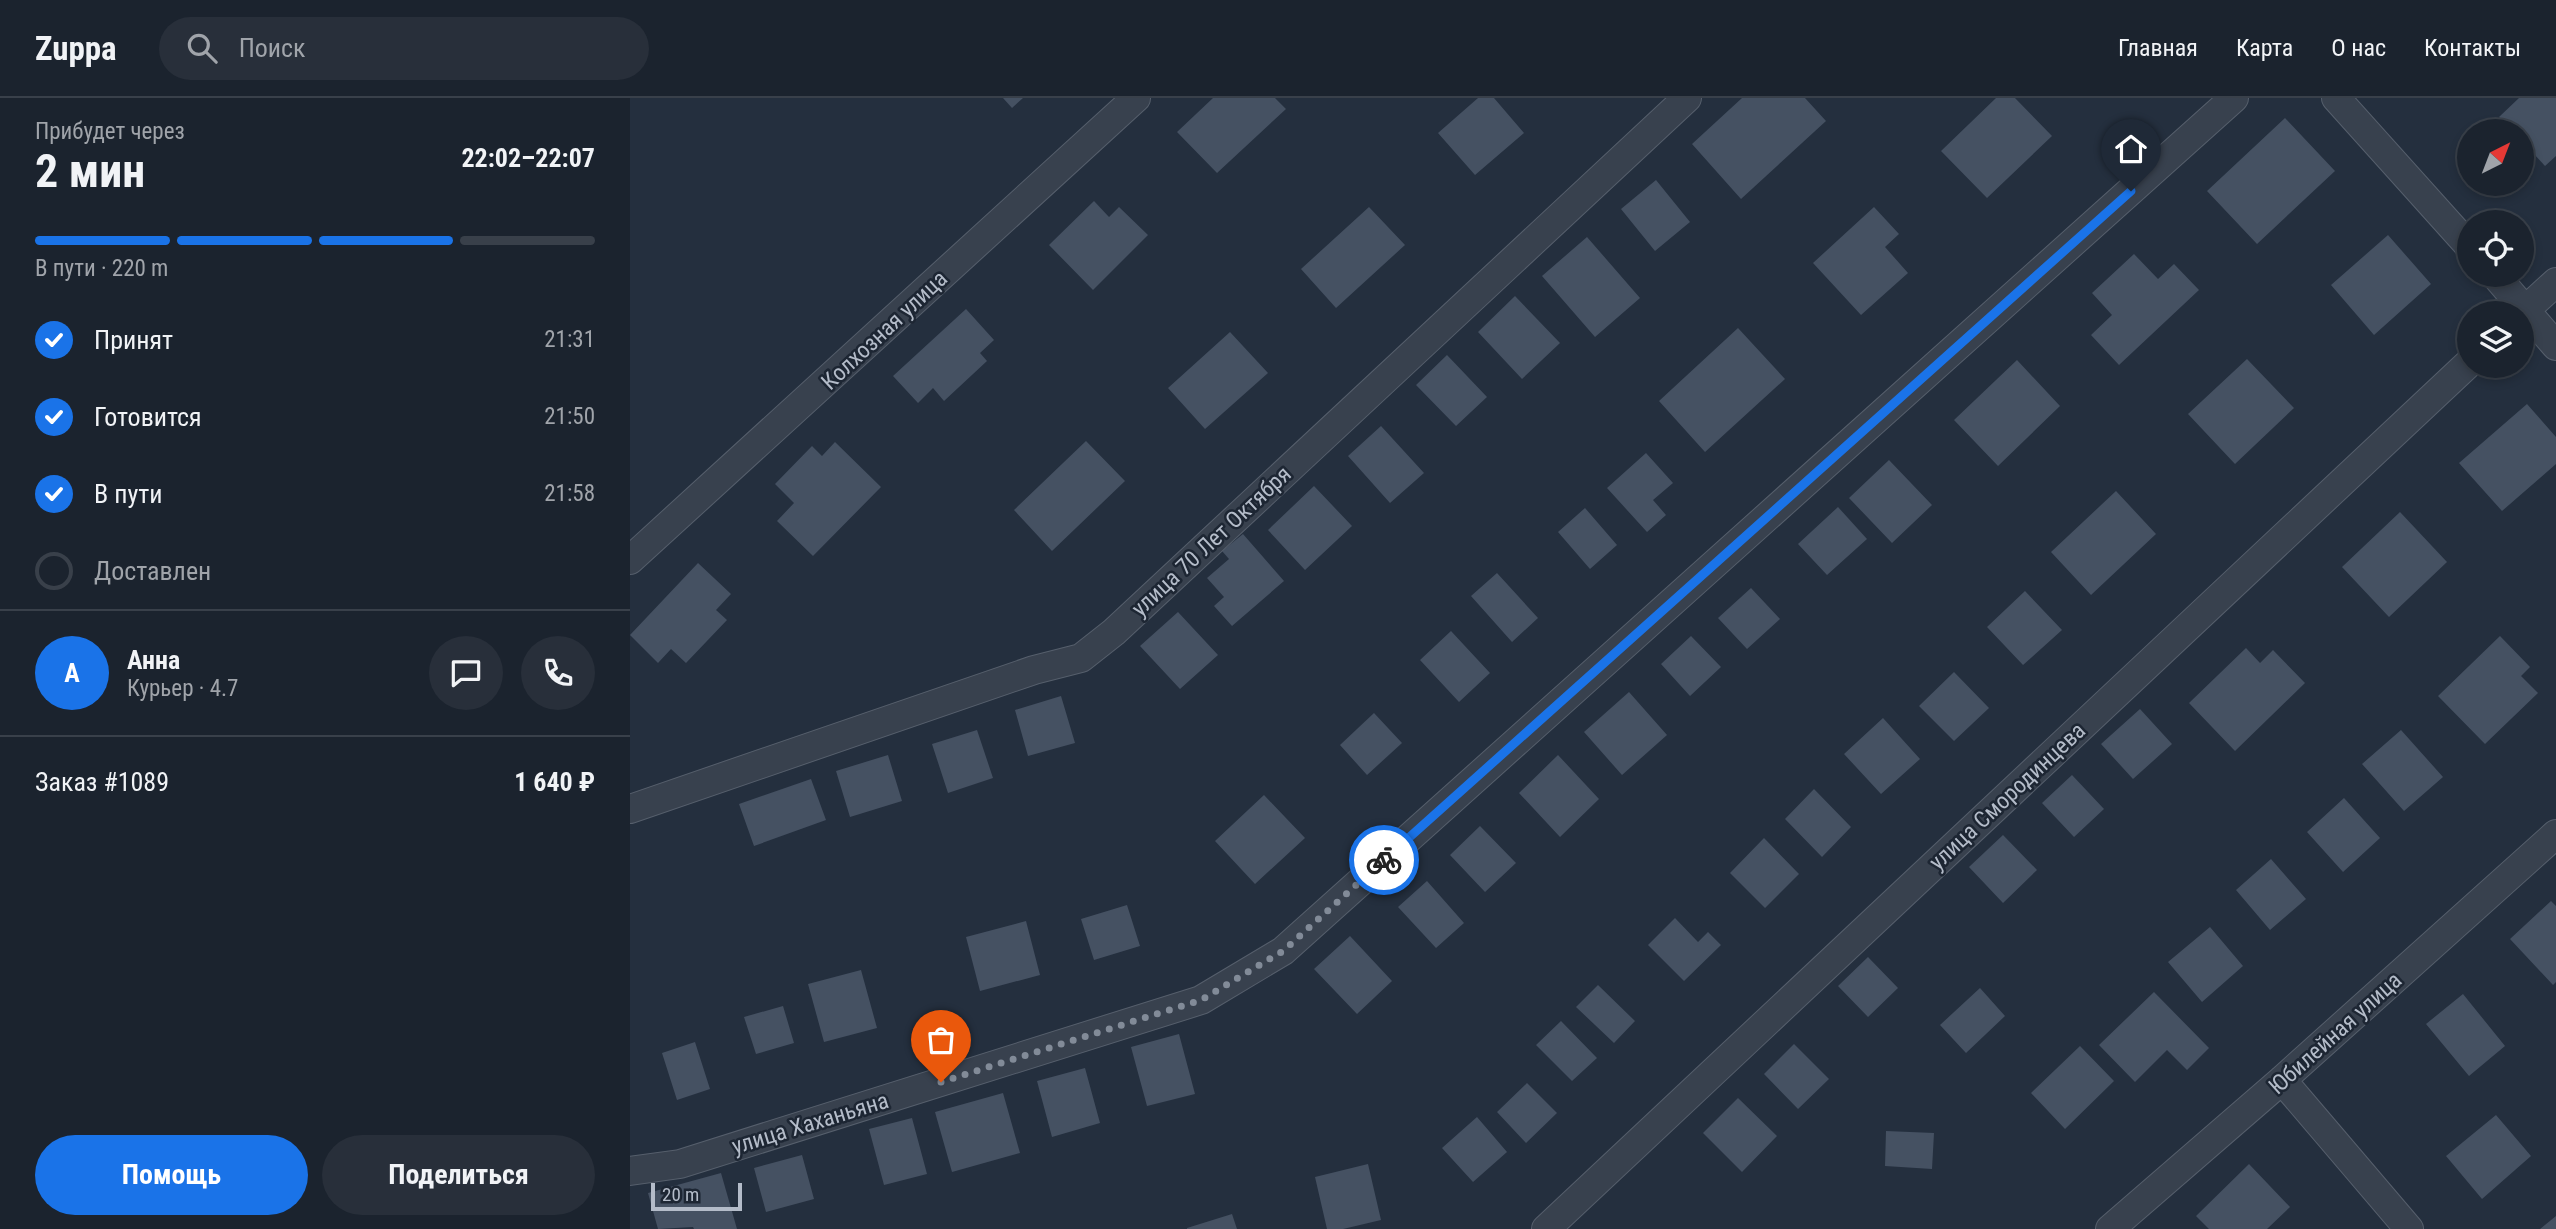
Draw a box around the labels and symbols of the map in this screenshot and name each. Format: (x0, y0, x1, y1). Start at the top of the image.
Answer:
pin (2101, 119, 2161, 191)
north arrow (2457, 119, 2534, 196)
street label: Колхозная улица (816, 265, 953, 396)
street label: улица 70 Лет Октября (1126, 461, 1297, 622)
street label: улица Смородинцева (1924, 717, 2091, 876)
courier (1349, 825, 1419, 895)
street label: Юбилейная улица (2263, 967, 2407, 1100)
pin (911, 1010, 971, 1082)
street label: улица Хаханьяна (729, 1087, 892, 1160)
scale bar (651, 1180, 742, 1212)

